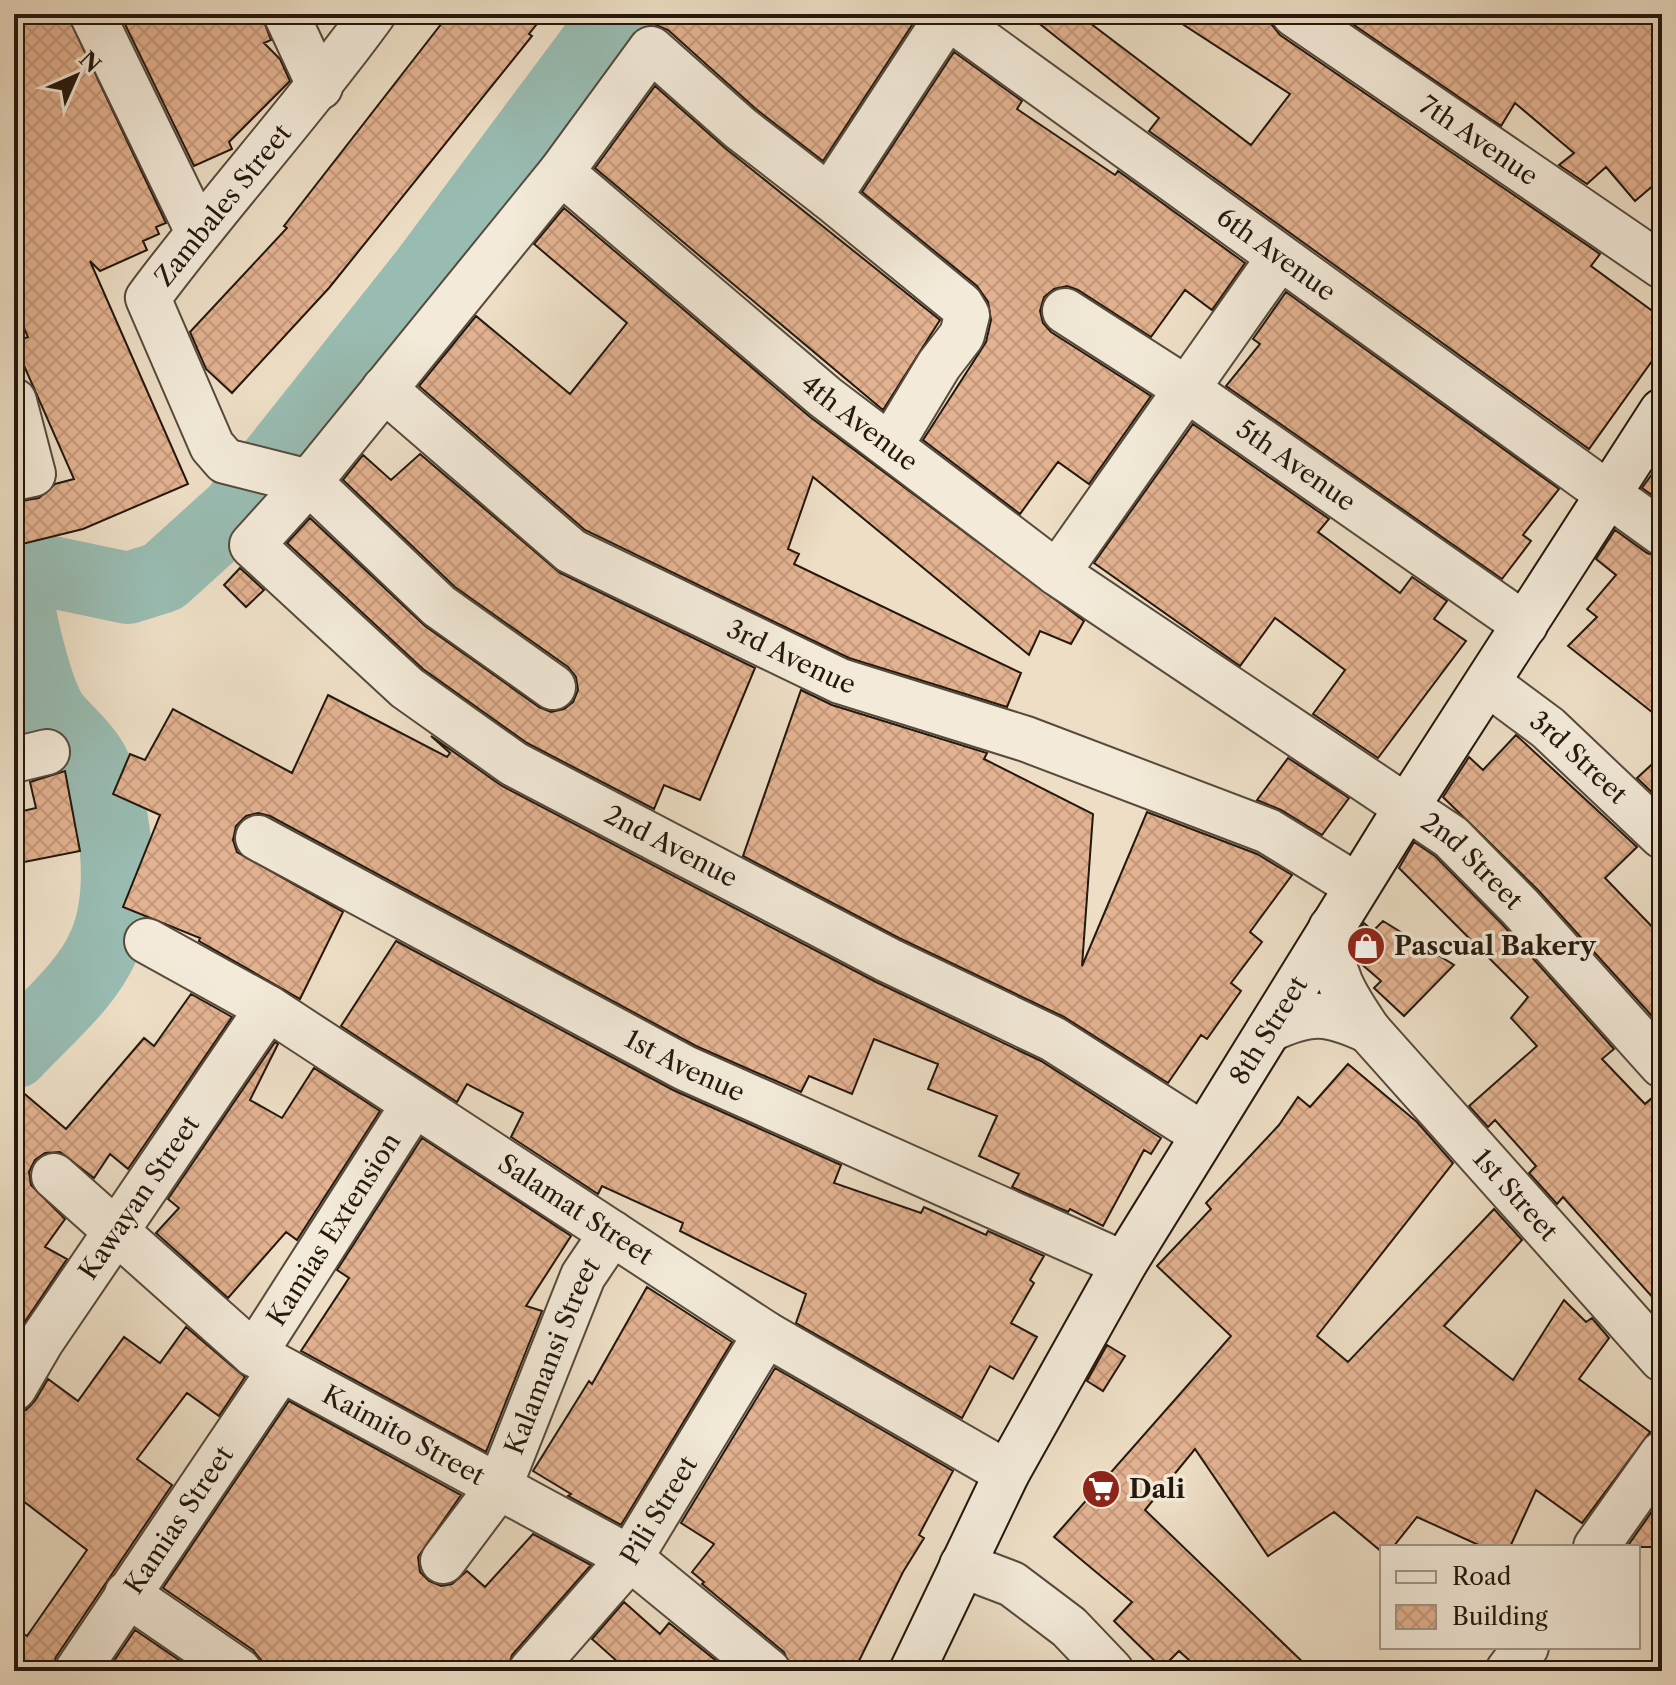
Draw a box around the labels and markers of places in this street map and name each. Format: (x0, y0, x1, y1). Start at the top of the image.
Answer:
shop icon: Pascual Bakery (1345, 925, 1387, 967)
place label: Pascual Bakery (1394, 930, 1597, 962)
supermarket icon: Dali (1080, 1468, 1122, 1510)
place label: Dali (1129, 1473, 1185, 1505)

